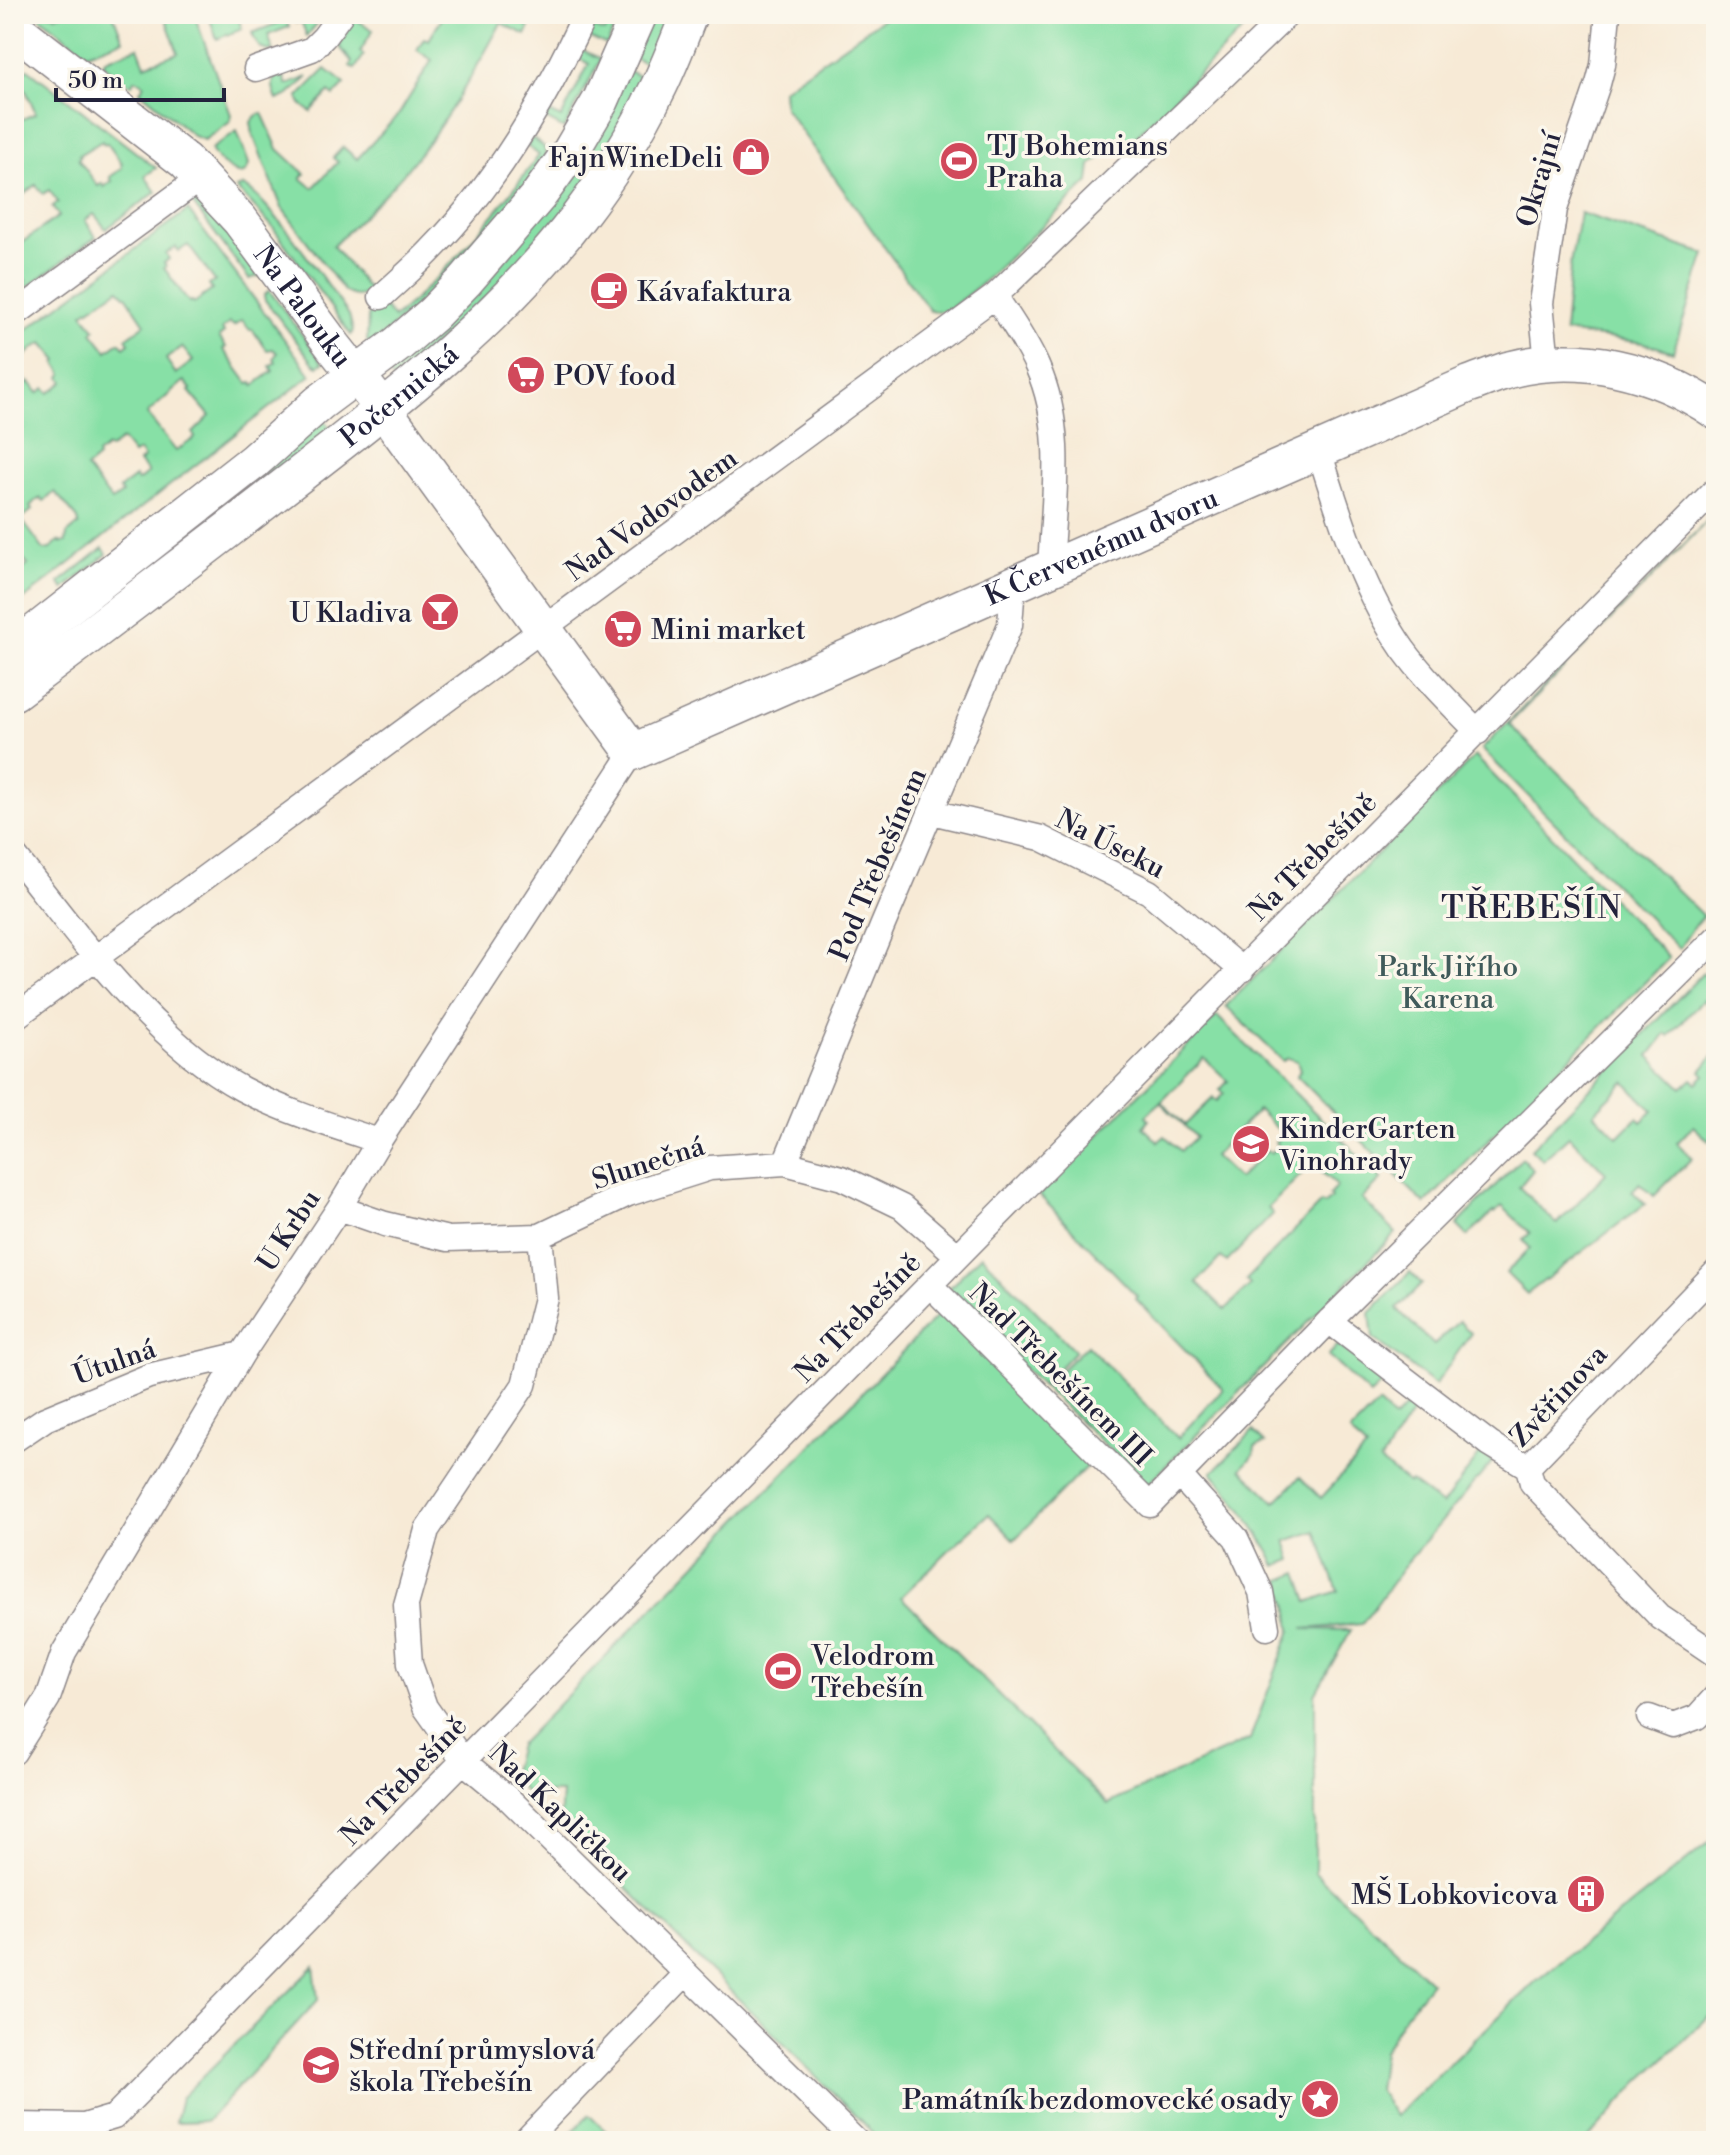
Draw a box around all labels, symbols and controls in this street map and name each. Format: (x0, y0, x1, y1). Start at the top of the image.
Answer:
scale bar (56, 52, 224, 102)
text: 50 m (68, 66, 123, 96)
street label: Okrajní (1509, 126, 1570, 231)
place label: TJ Bohemians Praha (987, 129, 1168, 196)
shop icon: FajnWineDeli (730, 136, 772, 178)
sports icon: TJ Bohemians Praha (938, 140, 980, 182)
place label: FajnWineDeli (549, 141, 723, 176)
street label: Na Palouku (245, 239, 359, 375)
cafe icon: Kávafaktura (588, 270, 630, 312)
place label: Kávafaktura (637, 275, 792, 310)
street label: Počernická (333, 337, 467, 456)
supermarket icon: POV food (505, 354, 547, 396)
place label: POV food (554, 359, 676, 394)
street label: Nad Vodovodem (559, 441, 745, 589)
street label: K Červenému dvoru (979, 481, 1224, 614)
bar icon: U Kladiva (419, 591, 461, 633)
place label: U Kladiva (290, 596, 413, 631)
supermarket icon: Mini market (602, 608, 644, 650)
place label: Mini market (651, 613, 806, 648)
street label: Pod Třebešínem (822, 763, 935, 966)
street label: Na Třebešíně (1242, 786, 1385, 929)
street label: Na Úseku (1050, 800, 1172, 887)
district label: TŘEBEŠÍN (1441, 886, 1623, 928)
park label: Park Jiřího Karena (1378, 950, 1518, 1017)
place label: KinderGarten Vinohrady (1278, 1112, 1456, 1179)
school or university icon: KinderGarten Vinohrady (1230, 1123, 1272, 1165)
street label: Slunečná (588, 1129, 710, 1198)
street label: U Krbu (250, 1183, 329, 1278)
street label: Na Třebešíně (787, 1246, 929, 1390)
street label: Nad Třebešínem III (961, 1276, 1159, 1474)
street label: Útulná (68, 1329, 161, 1393)
street label: Zvěřinova (1503, 1337, 1616, 1454)
place label: Velodrom Třebešín (810, 1639, 935, 1706)
sports icon: Velodrom Třebešín (762, 1650, 804, 1692)
street label: Na Třebešíně (333, 1709, 475, 1853)
street label: Nad Kapličkou (481, 1736, 639, 1890)
building icon: MŠ Lobkovicova (1565, 1873, 1607, 1915)
place label: MŠ Lobkovicova (1351, 1876, 1559, 1913)
place label: Střední průmyslová škola Třebešín (349, 2033, 596, 2100)
school or university icon: Střední průmyslová škola Třebešín (300, 2044, 342, 2086)
place icon: Památník bezdomovecké osady (1299, 2078, 1341, 2120)
place label: Památník bezdomovecké osady (902, 2083, 1292, 2118)

